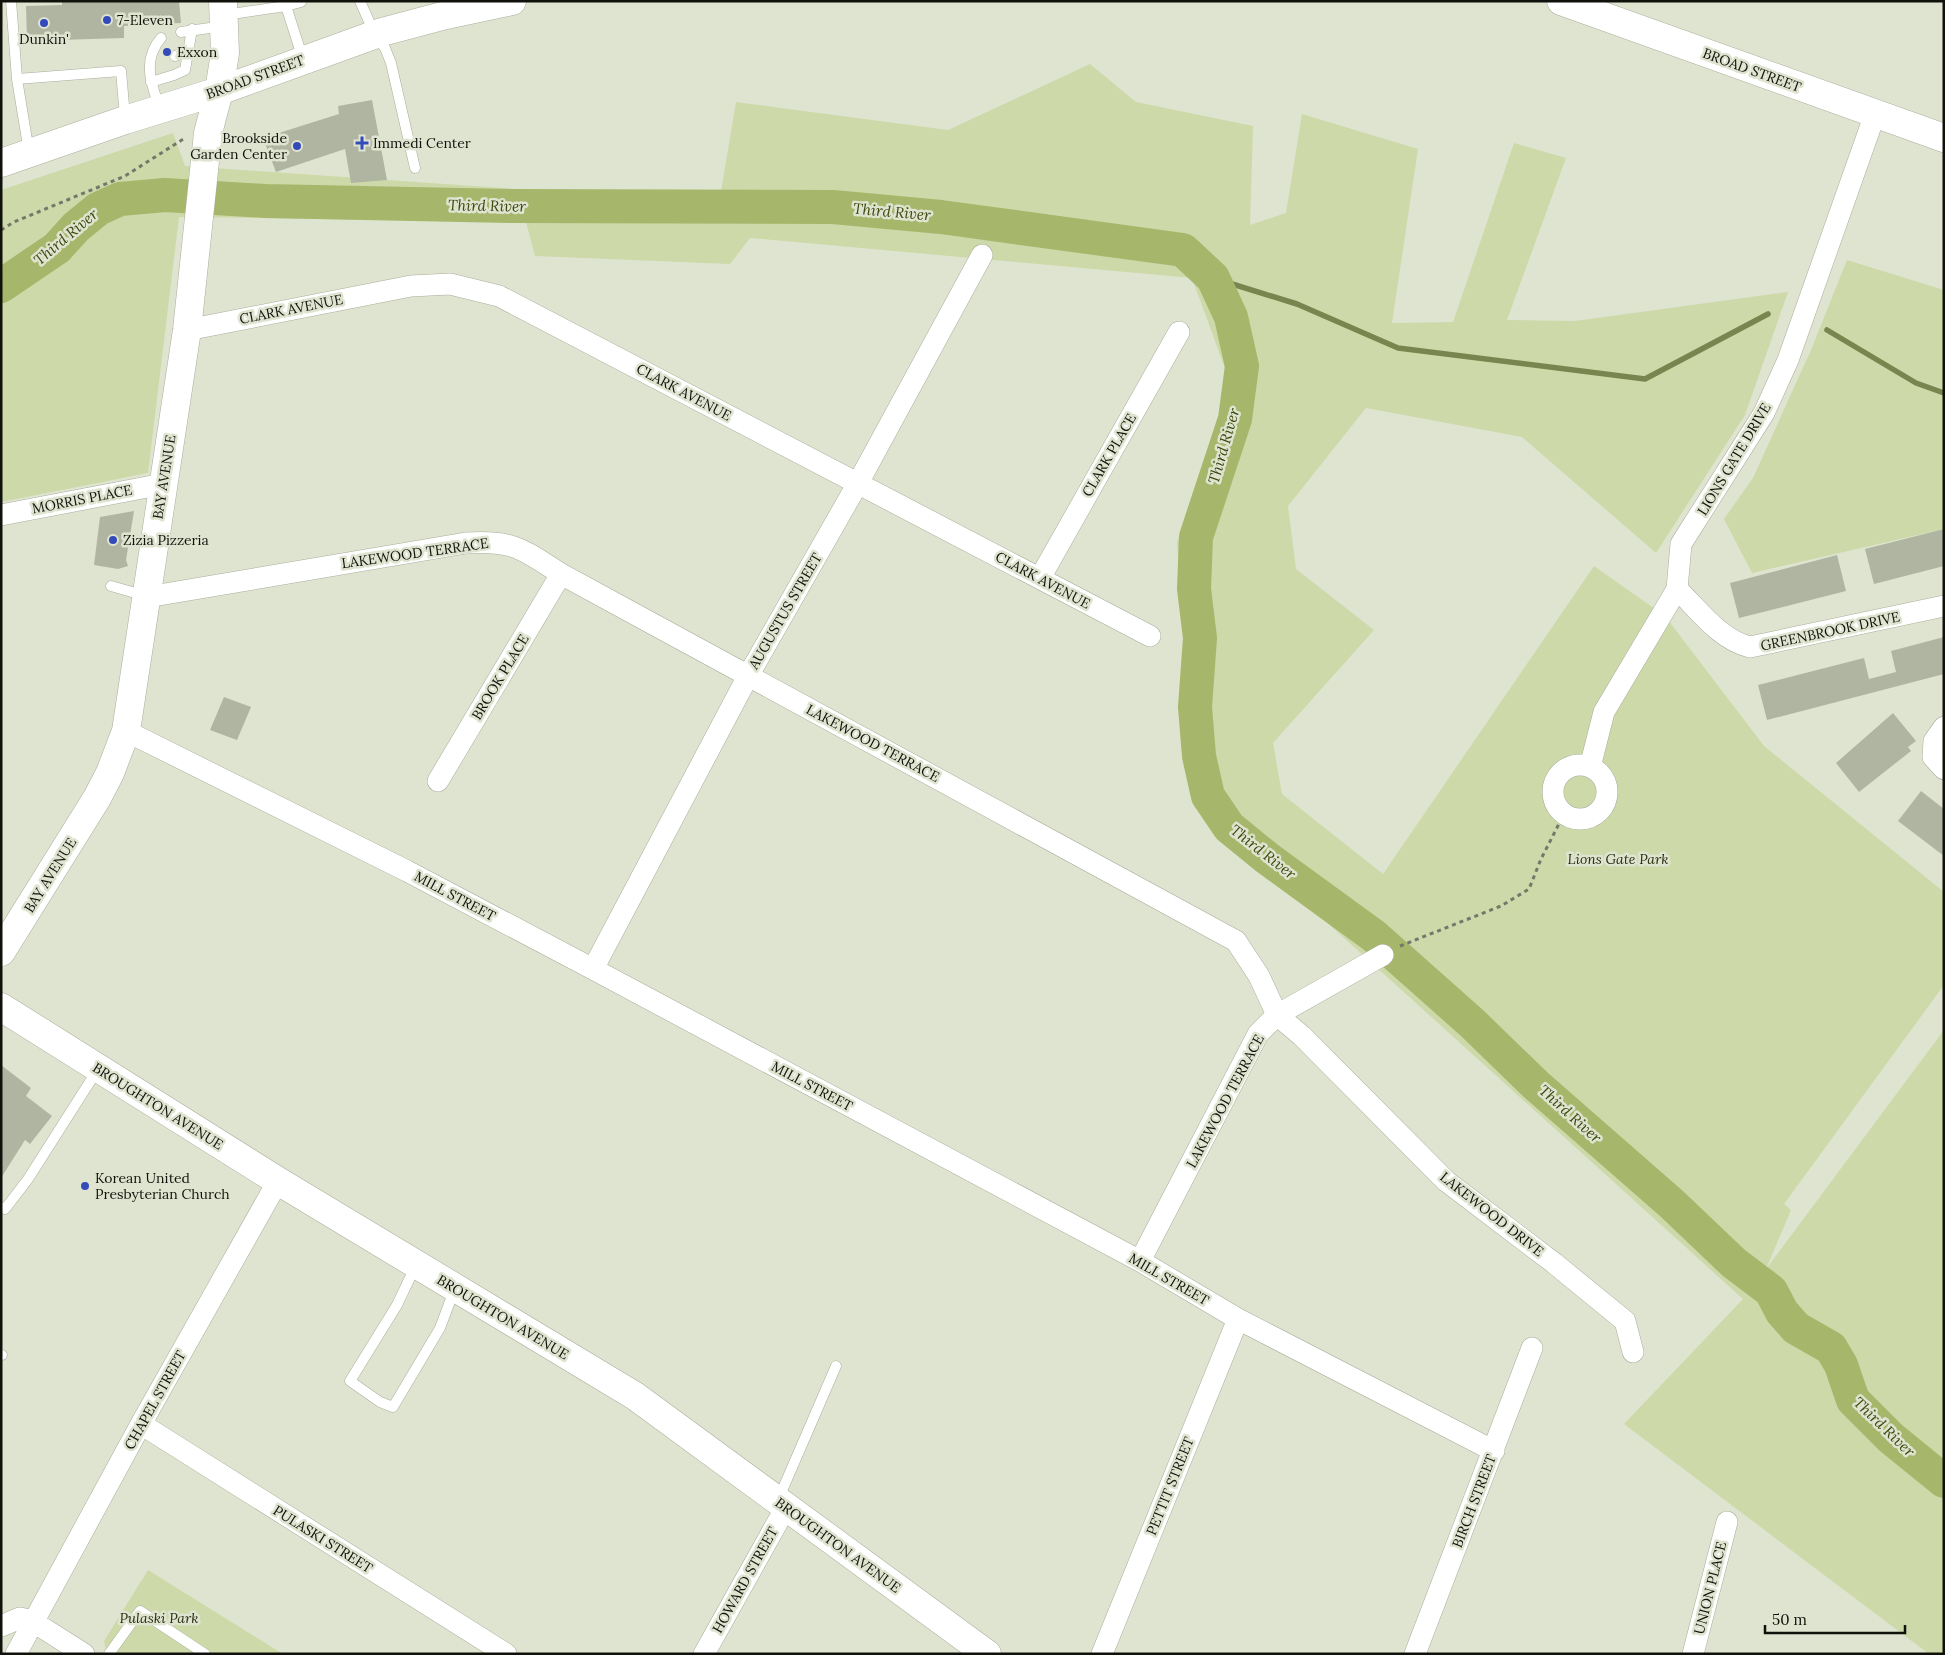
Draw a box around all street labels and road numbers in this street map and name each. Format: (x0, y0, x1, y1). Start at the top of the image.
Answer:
street label: BROAD STREET (1700, 44, 1804, 96)
street label: BROAD STREET (203, 51, 307, 103)
street label: CLARK AVENUE (238, 290, 344, 328)
street label: CLARK AVENUE (633, 359, 735, 425)
street label: LIONS GATE DRIVE (1693, 399, 1775, 518)
street label: CLARK PLACE (1078, 410, 1140, 500)
street label: BAY AVENUE (148, 433, 180, 520)
street label: MORRIS PLACE (30, 480, 134, 518)
street label: LAKEWOOD TERRACE (340, 534, 490, 572)
street label: CLARK AVENUE (992, 547, 1094, 613)
street label: AUGUSTUS STREET (744, 550, 826, 673)
street label: GREENBROOK DRIVE (1759, 607, 1902, 655)
street label: BROOK PLACE (467, 631, 533, 723)
street label: LAKEWOOD TERRACE (803, 700, 943, 786)
street label: BAY AVENUE (20, 834, 80, 916)
street label: MILL STREET (411, 867, 499, 925)
street label: LAKEWOOD TERRACE (1182, 1031, 1268, 1171)
street label: MILL STREET (768, 1057, 856, 1115)
street label: BROUGHTON AVENUE (89, 1058, 227, 1154)
street label: LAKEWOOD DRIVE (1436, 1168, 1548, 1260)
street label: MILL STREET (1126, 1249, 1212, 1309)
street label: BROUGHTON AVENUE (434, 1270, 572, 1364)
street label: CHAPEL STREET (120, 1347, 190, 1453)
street label: PETTIT STREET (1142, 1434, 1198, 1538)
street label: BIRCH STREET (1448, 1452, 1500, 1550)
street label: BROUGHTON AVENUE (772, 1493, 904, 1597)
street label: PULASKI STREET (270, 1501, 376, 1577)
street label: HOWARD STREET (708, 1524, 782, 1636)
street label: UNION PLACE (1690, 1539, 1730, 1636)

